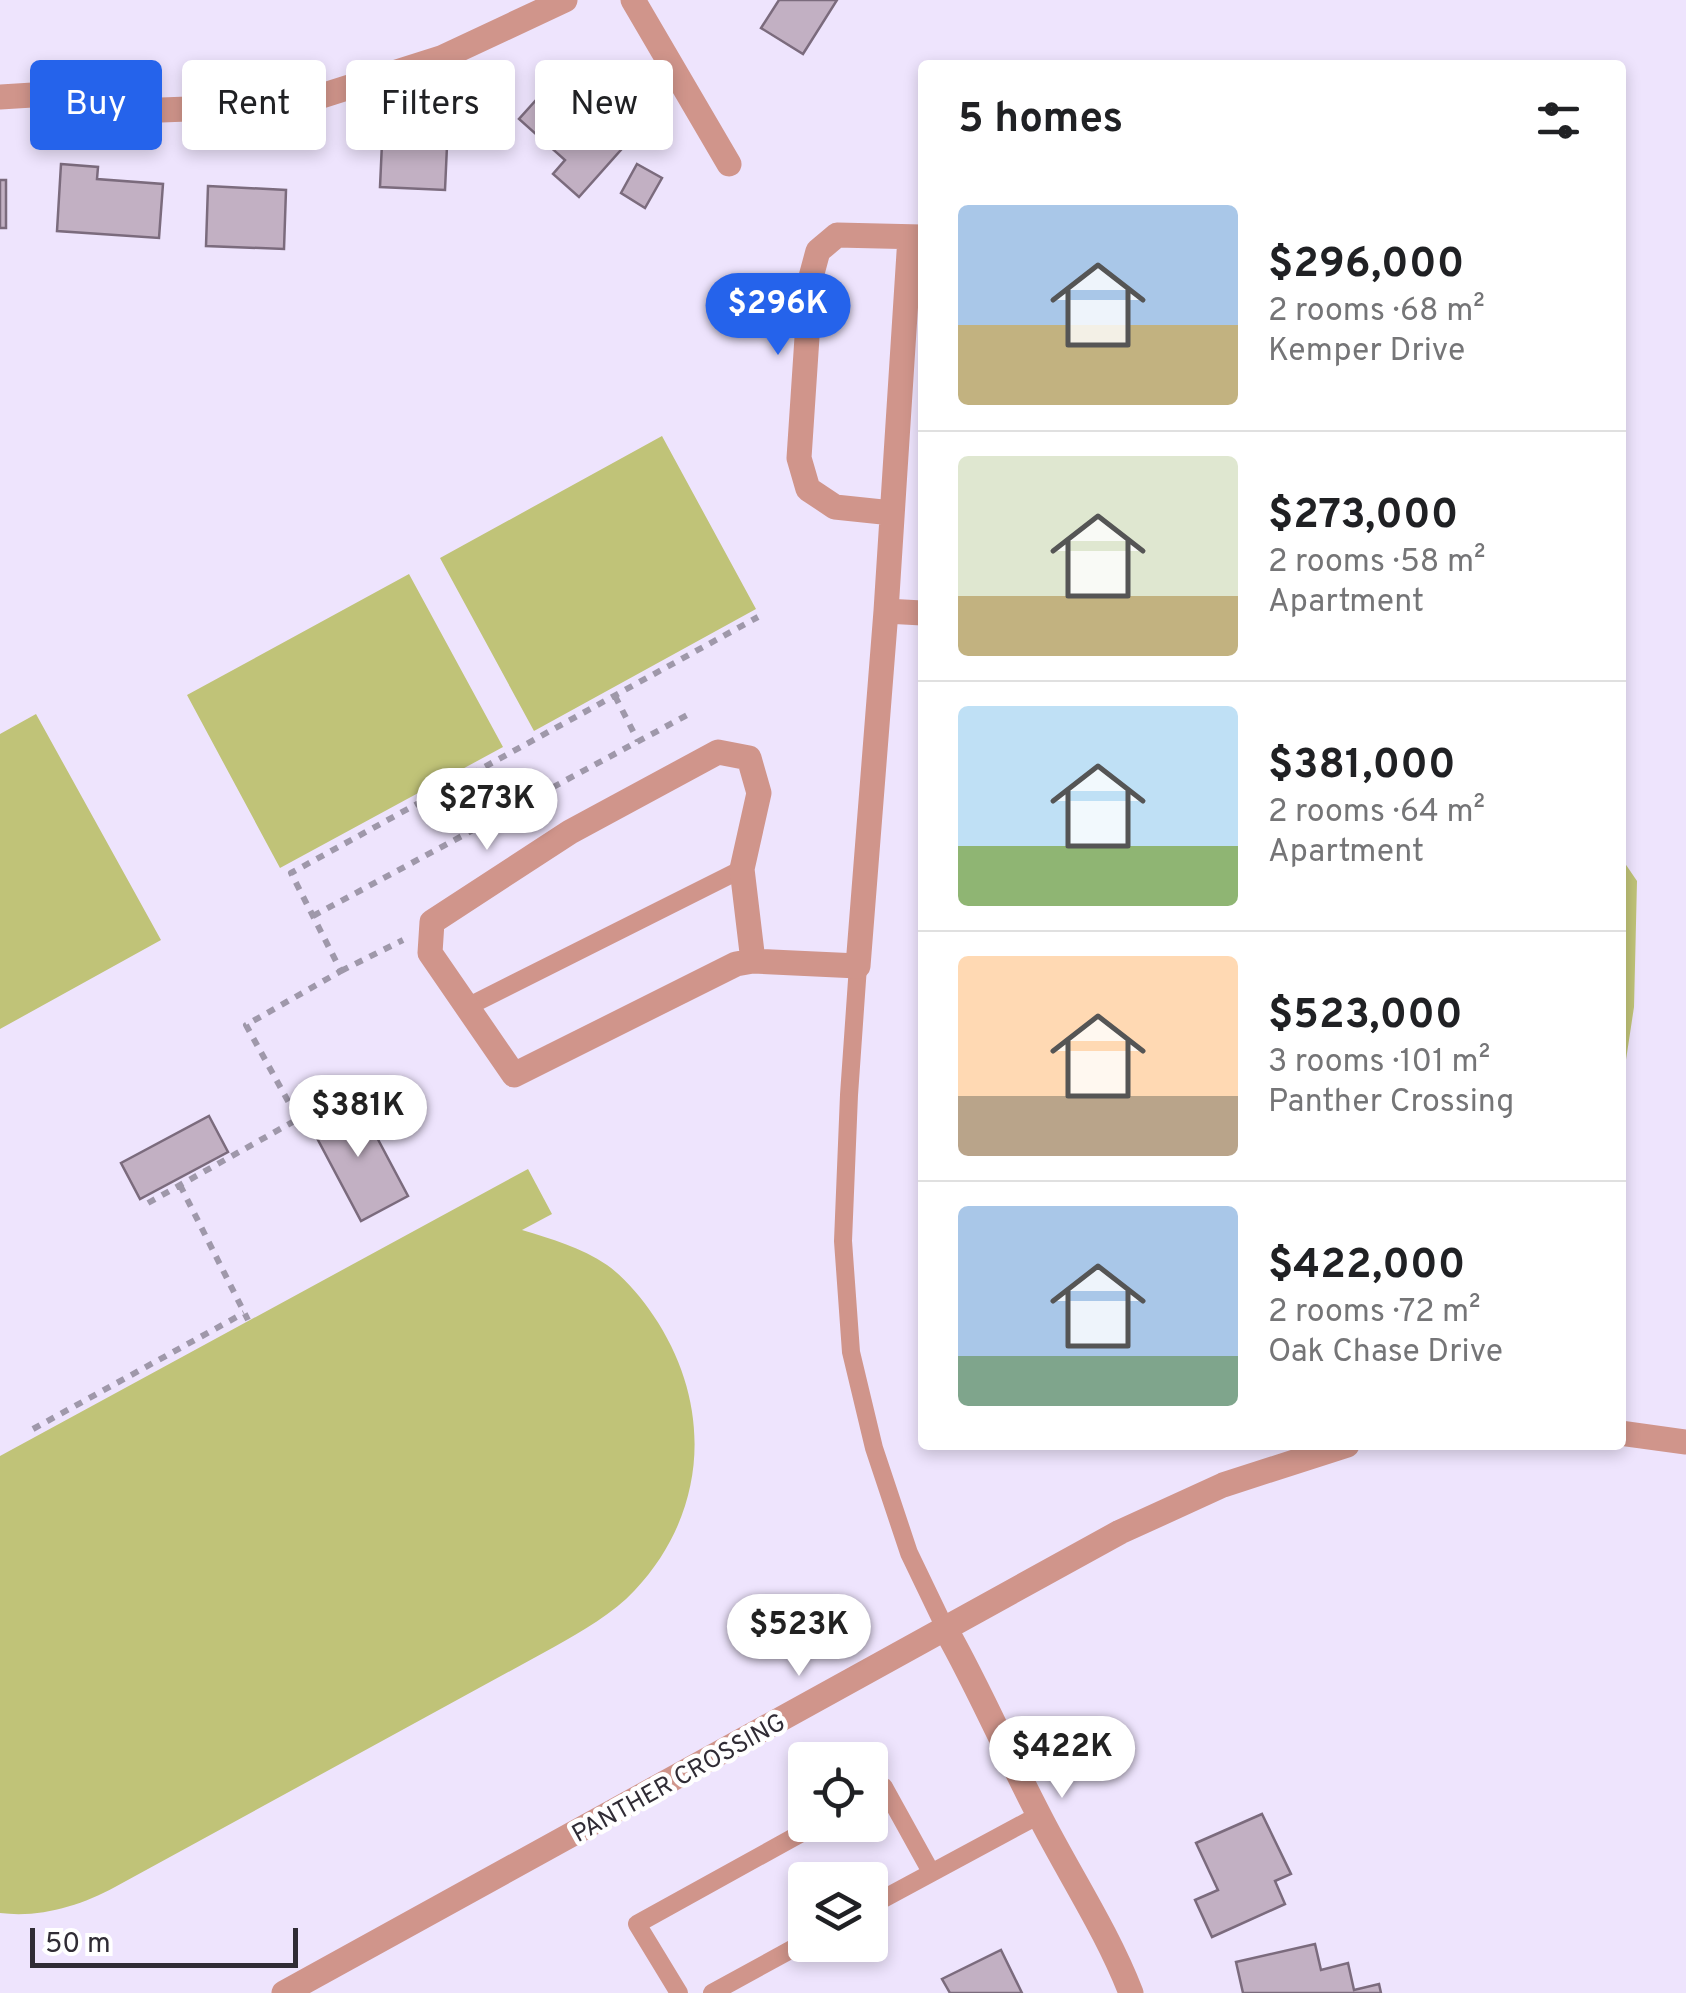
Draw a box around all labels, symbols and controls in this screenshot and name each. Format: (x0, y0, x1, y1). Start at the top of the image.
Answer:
chip: Buy (30, 60, 162, 150)
chip: Rent (182, 60, 326, 150)
chip: Filters (346, 60, 515, 150)
chip: New (535, 60, 673, 150)
icon: filters (1531, 93, 1586, 148)
text: 5 homes (958, 94, 1123, 147)
text: $296,000 (1268, 239, 1464, 292)
icon: home (1038, 245, 1158, 365)
pin: $296K (708, 273, 848, 358)
text: $296K (728, 285, 828, 325)
text: 2 rooms · 68 m² (1268, 292, 1485, 332)
text: Kemper Drive (1268, 332, 1465, 372)
text: $273,000 (1268, 490, 1458, 543)
icon: home (1038, 496, 1158, 616)
text: 2 rooms · 58 m² (1268, 543, 1486, 583)
text: Apartment (1268, 583, 1424, 623)
text: $381,000 (1268, 740, 1456, 793)
icon: home (1038, 746, 1158, 866)
pin: $273K (417, 768, 557, 853)
text: $273K (439, 780, 535, 820)
text: 2 rooms · 64 m² (1268, 793, 1485, 833)
text: Apartment (1268, 833, 1424, 873)
text: $523,000 (1268, 990, 1463, 1043)
icon: home (1038, 996, 1158, 1116)
text: 3 rooms · 101 m² (1268, 1043, 1490, 1083)
pin: $381K (288, 1075, 428, 1160)
text: Panther Crossing (1268, 1083, 1514, 1123)
text: $381K (311, 1087, 405, 1127)
text: $422,000 (1268, 1240, 1465, 1293)
icon: home (1038, 1246, 1158, 1366)
text: 2 rooms · 72 m² (1268, 1293, 1481, 1333)
text: Oak Chase Drive (1268, 1333, 1503, 1373)
pin: $523K (729, 1594, 869, 1679)
text: $523K (749, 1606, 849, 1646)
street label: PANTHER CROSSING (567, 1708, 792, 1852)
pin: $422K (992, 1716, 1132, 1801)
text: $422K (1011, 1728, 1113, 1768)
map controls (788, 1742, 888, 1962)
button: locate (788, 1742, 888, 1842)
button: layers (788, 1862, 888, 1962)
scale bar (30, 1923, 298, 1968)
text: 50 m (45, 1927, 111, 1963)

